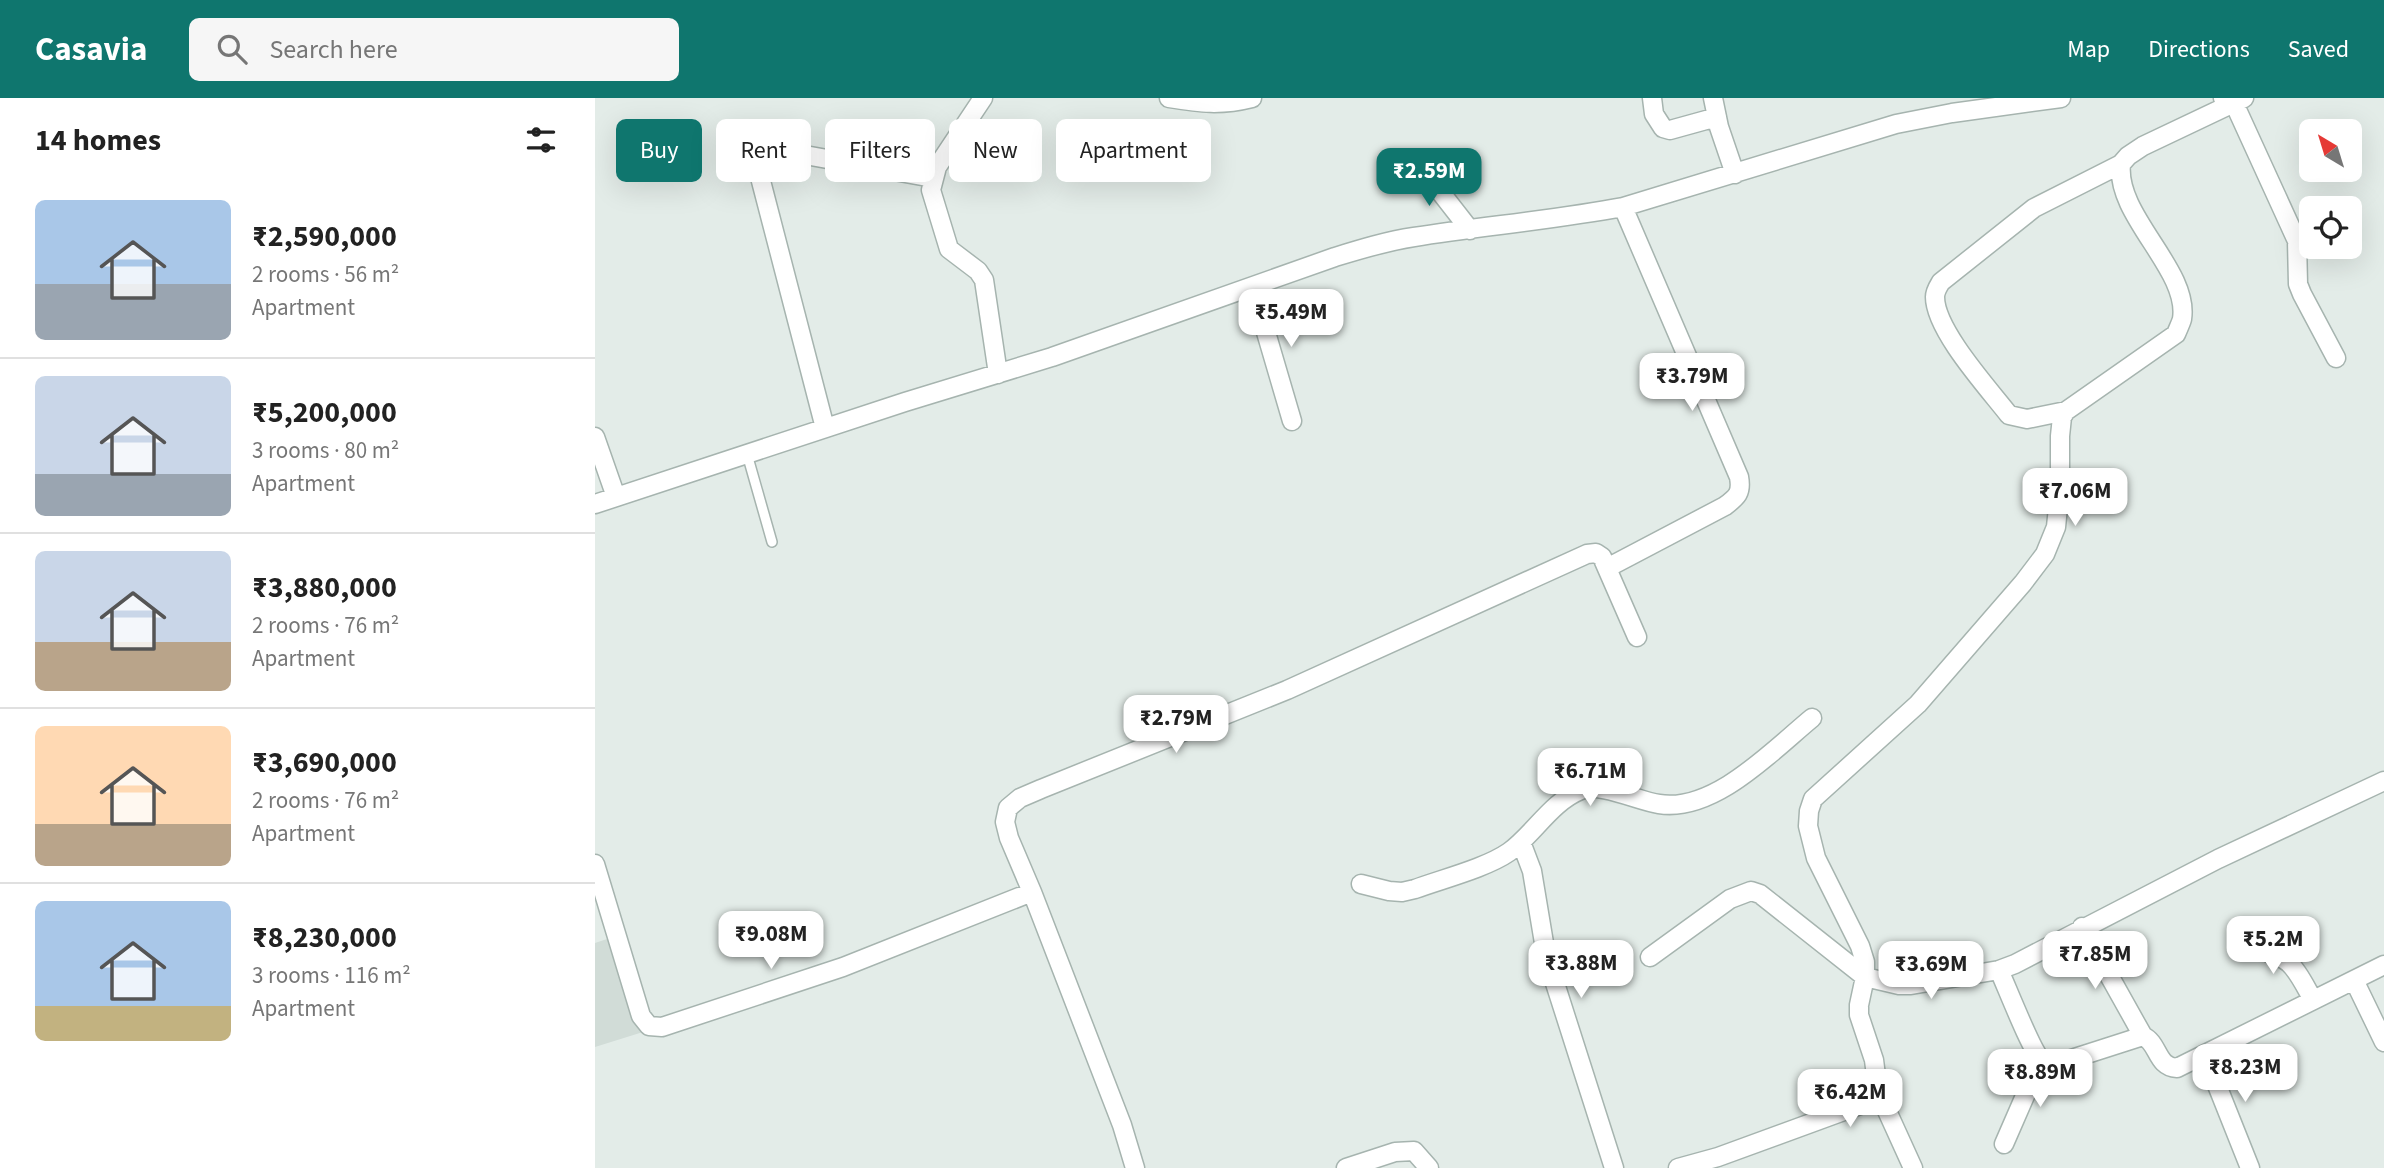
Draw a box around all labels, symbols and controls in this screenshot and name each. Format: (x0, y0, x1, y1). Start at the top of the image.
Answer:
search box (189, 18, 679, 81)
text: Casavia (35, 26, 147, 73)
icon: search (213, 30, 251, 68)
text: Search here (269, 31, 398, 68)
text: Map (2067, 32, 2110, 67)
text: Directions (2148, 32, 2250, 67)
text: Saved (2288, 32, 2349, 67)
text: 14 homes (35, 119, 161, 162)
chip: Buy (616, 119, 702, 182)
chip: Rent (716, 119, 811, 182)
chip: Filters (825, 119, 935, 182)
chip: New (949, 119, 1042, 182)
chip: Apartment (1056, 119, 1211, 182)
north arrow (2299, 119, 2363, 182)
map controls (2299, 119, 2362, 259)
icon: filters (522, 121, 560, 159)
pin: ₹2.59M (1372, 148, 1486, 208)
text: ₹2.59M (1392, 154, 1466, 187)
button: locate (2299, 196, 2362, 259)
text: ₹2,590,000 (252, 215, 397, 258)
icon: home (91, 228, 175, 312)
text: 2 rooms · 56 m² (252, 258, 399, 291)
pin: ₹5.49M (1234, 289, 1348, 349)
text: Apartment (252, 291, 355, 324)
text: ₹5.49M (1254, 295, 1328, 328)
pin: ₹3.79M (1635, 354, 1749, 413)
text: ₹3.79M (1655, 359, 1729, 392)
text: ₹5,200,000 (252, 391, 397, 434)
icon: home (91, 404, 175, 488)
text: 3 rooms · 80 m² (252, 434, 399, 467)
text: Apartment (252, 467, 355, 500)
pin: ₹7.06M (2018, 468, 2132, 528)
text: ₹7.06M (2038, 474, 2112, 507)
text: ₹3,880,000 (252, 566, 397, 609)
icon: home (91, 579, 175, 663)
text: 2 rooms · 76 m² (252, 609, 399, 642)
text: Apartment (252, 642, 355, 675)
pin: ₹2.79M (1119, 696, 1233, 755)
text: ₹2.79M (1139, 701, 1213, 734)
text: ₹3,690,000 (252, 741, 397, 784)
pin: ₹6.71M (1533, 748, 1647, 808)
icon: home (91, 754, 175, 838)
text: ₹6.71M (1553, 754, 1627, 787)
text: 2 rooms · 76 m² (252, 784, 399, 817)
text: Apartment (252, 817, 355, 850)
pin: ₹9.08M (714, 912, 828, 971)
text: ₹8,230,000 (252, 916, 397, 959)
pin: ₹5.2M (2224, 916, 2322, 976)
text: ₹9.08M (734, 917, 808, 950)
text: ₹5.2M (2243, 922, 2303, 955)
icon: home (91, 929, 175, 1013)
pin: ₹7.85M (2038, 932, 2152, 991)
text: ₹7.85M (2058, 937, 2132, 970)
pin: ₹3.88M (1524, 940, 1638, 1000)
pin: ₹3.69M (1874, 942, 1988, 1001)
text: ₹3.88M (1544, 946, 1618, 979)
text: ₹3.69M (1894, 947, 1968, 980)
text: 3 rooms · 116 m² (252, 959, 411, 992)
text: Apartment (252, 992, 355, 1025)
pin: ₹8.23M (2188, 1044, 2302, 1104)
pin: ₹8.89M (1983, 1049, 2097, 1109)
text: ₹8.23M (2208, 1050, 2282, 1083)
text: ₹8.89M (2003, 1055, 2077, 1088)
pin: ₹6.42M (1793, 1070, 1907, 1129)
text: ₹6.42M (1813, 1075, 1887, 1108)

